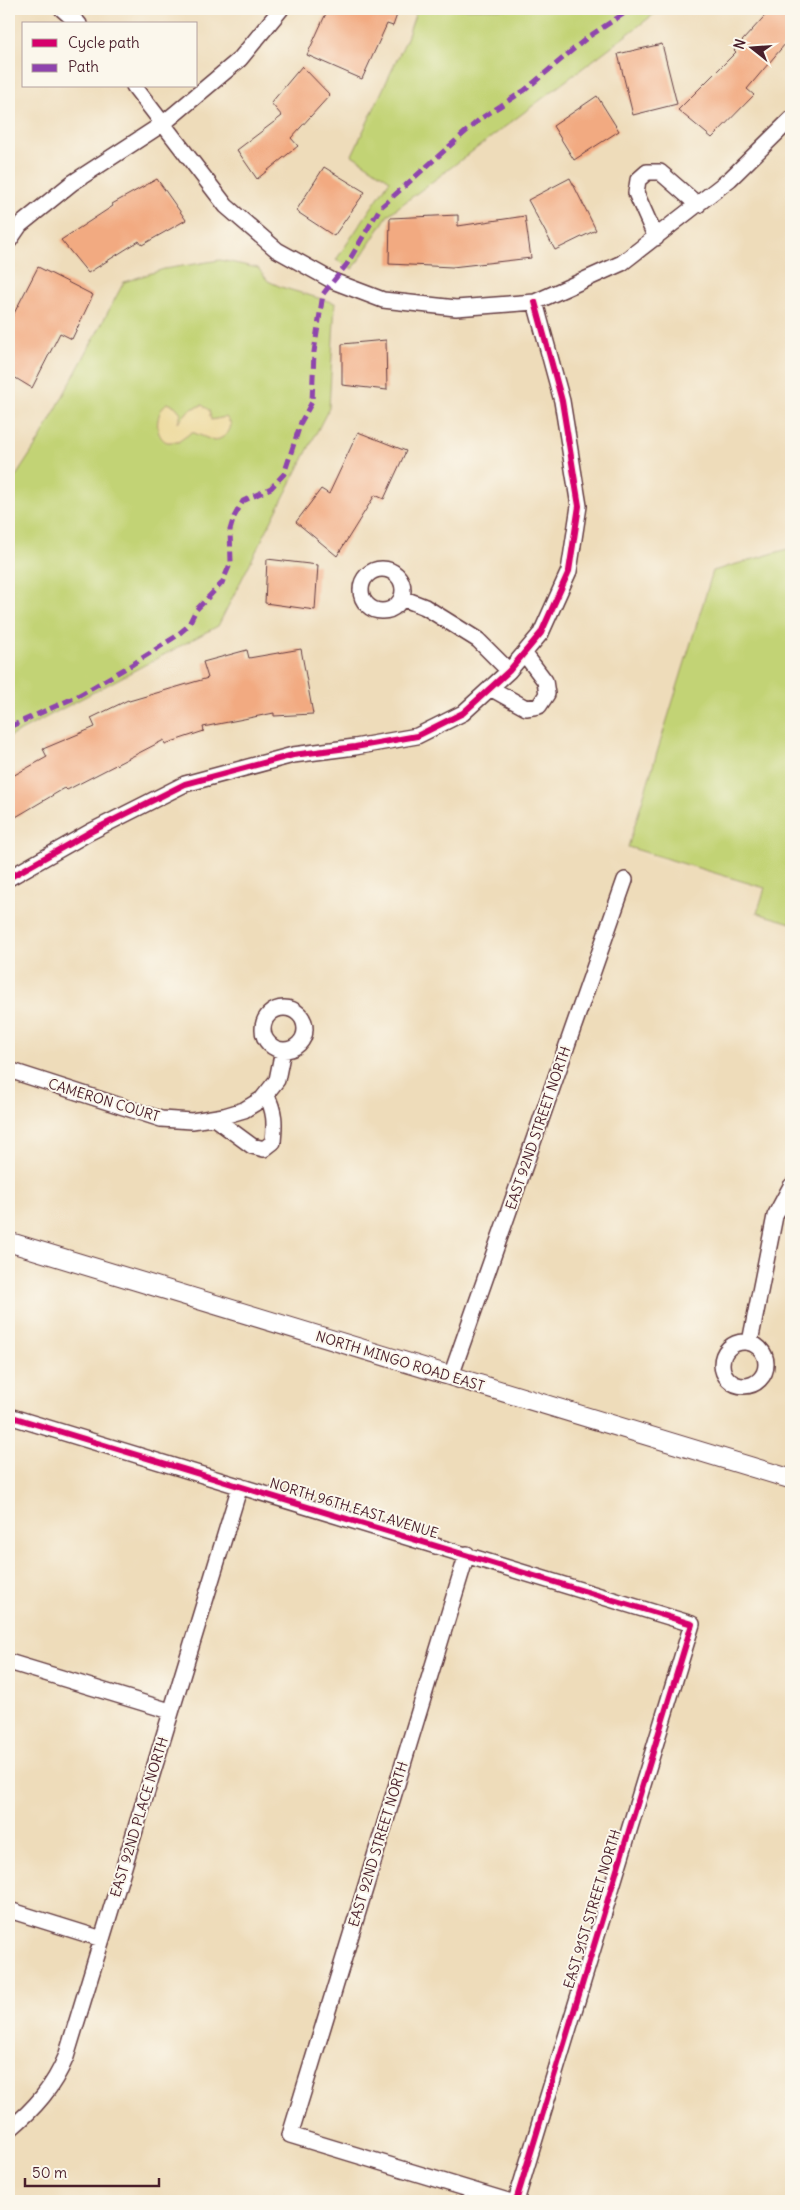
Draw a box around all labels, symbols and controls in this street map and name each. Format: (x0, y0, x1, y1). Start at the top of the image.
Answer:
legend (22, 22, 198, 88)
north arrow (728, 22, 778, 72)
text: Cycle path (68, 33, 140, 52)
text: N (730, 37, 750, 51)
text: Path (68, 57, 99, 76)
street label: EAST 92ND STREET NORTH (502, 1044, 574, 1212)
street label: CAMERON COURT (46, 1074, 162, 1126)
street label: NORTH MINGO ROAD EAST (313, 1327, 487, 1395)
street label: NORTH 96TH EAST AVENUE (268, 1474, 440, 1542)
street label: EAST 92ND PLACE NORTH (106, 1735, 172, 1899)
street label: EAST 92ND STREET NORTH (344, 1759, 412, 1929)
street label: EAST 91ST STREET NORTH (559, 1827, 625, 1991)
scale bar (25, 2155, 159, 2187)
text: 50 m (32, 2163, 67, 2182)

